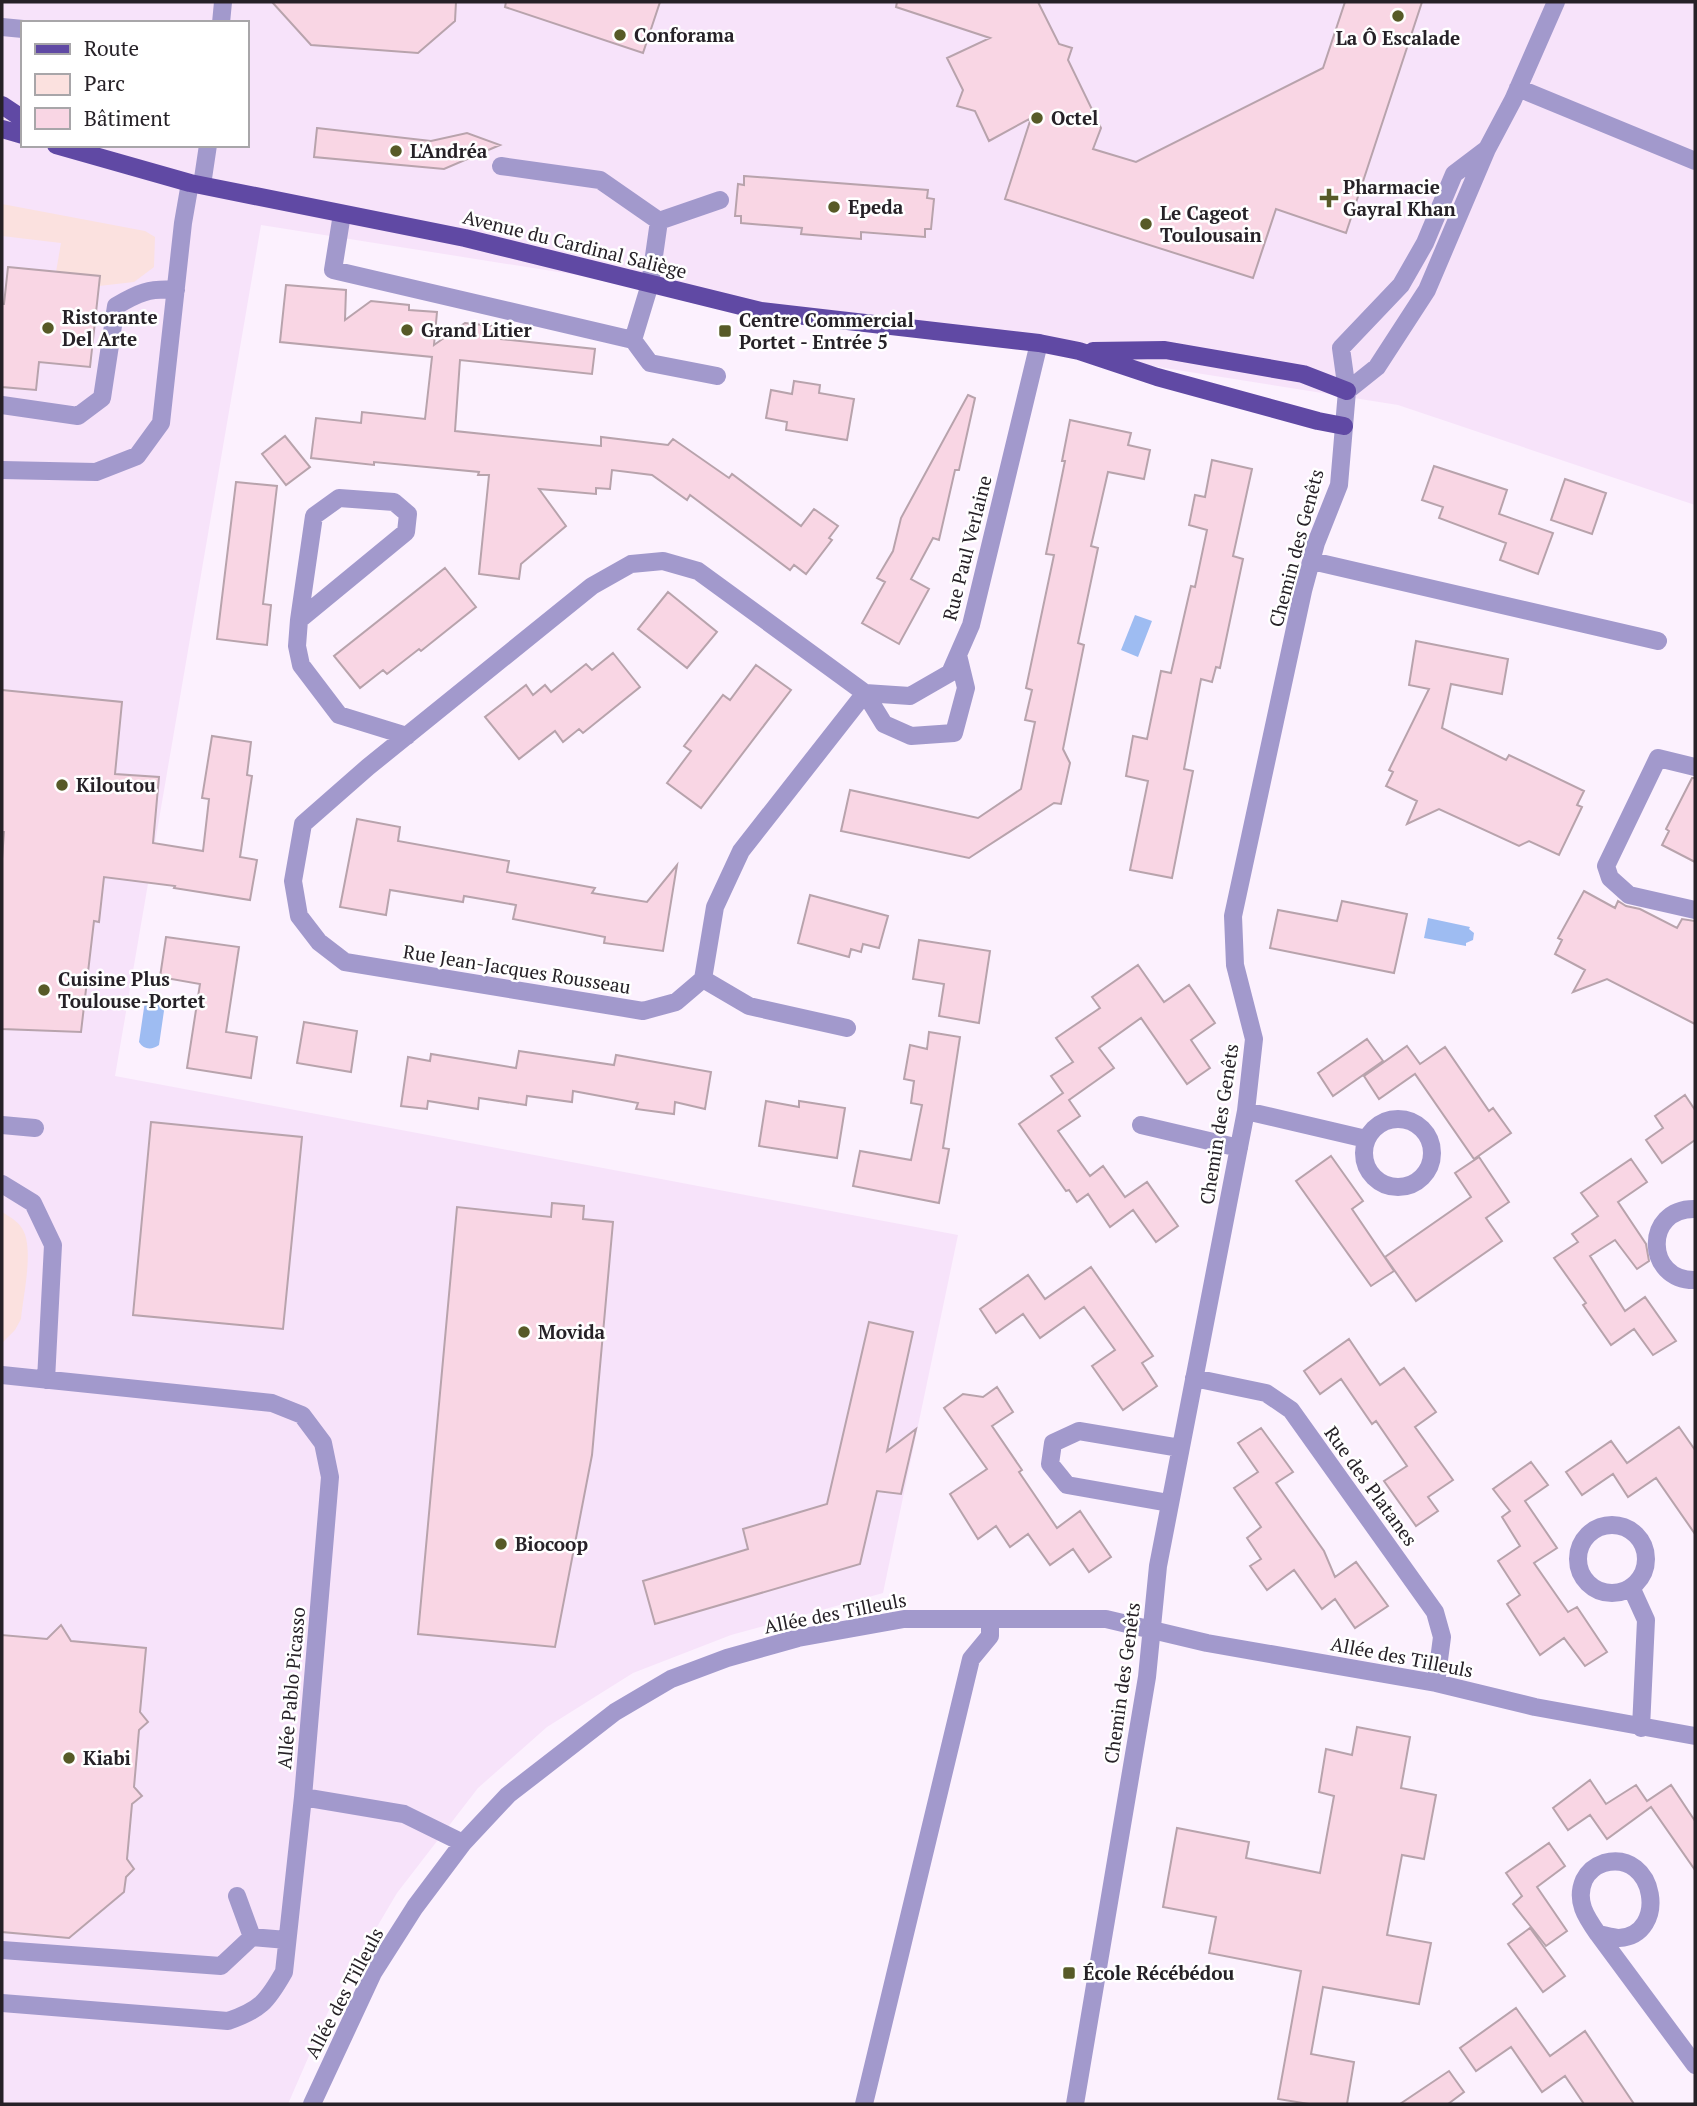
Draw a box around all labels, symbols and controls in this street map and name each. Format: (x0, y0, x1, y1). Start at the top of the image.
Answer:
marker: La Ô Escalade (1390, 8, 1406, 24)
legend (21, 21, 248, 147)
place label: Conforama (634, 22, 735, 47)
place label: La Ô Escalade (1336, 25, 1460, 50)
marker: Conforama (612, 27, 628, 43)
text: Route (84, 34, 139, 62)
text: Parc (84, 69, 125, 97)
text: Bâtiment (84, 104, 171, 132)
place label: Octel (1051, 105, 1098, 130)
marker: Octel (1029, 110, 1045, 126)
place label: L'Andréa (410, 138, 488, 163)
marker: L'Andréa (388, 143, 404, 159)
place label: Pharmacie Gayral Khan (1343, 174, 1457, 221)
marker: Pharmacie Gayral Khan (1321, 190, 1337, 206)
place label: Epeda (848, 194, 904, 219)
marker: Epeda (826, 199, 842, 215)
place label: Le Cageot Toulousain (1160, 200, 1263, 247)
street label: Avenue du Cardinal Saliège (461, 204, 690, 283)
marker: Le Cageot Toulousain (1138, 216, 1154, 232)
place label: Ristorante Del Arte (62, 304, 158, 351)
place label: Centre Commercial Portet - Entrée 5 (739, 307, 914, 354)
place label: Grand Litier (421, 317, 532, 342)
marker: Ristorante Del Arte (40, 320, 56, 336)
marker: Grand Litier (399, 322, 415, 338)
marker: Centre Commercial Portet - Entrée 5 (717, 323, 733, 339)
street label: Chemin des Genêts (1262, 466, 1329, 630)
street label: Rue Paul Verlaine (936, 473, 997, 623)
place label: Kiloutou (76, 772, 156, 797)
marker: Kiloutou (54, 777, 70, 793)
street label: Rue Jean-Jacques Rousseau (401, 938, 633, 999)
place label: Cuisine Plus Toulouse-Portet (58, 966, 206, 1013)
marker: Cuisine Plus Toulouse-Portet (36, 982, 52, 998)
street label: Chemin des Genêts (1193, 1042, 1244, 1206)
place label: Movida (538, 1319, 606, 1344)
marker: Movida (516, 1324, 532, 1340)
street label: Rue des Platanes (1319, 1421, 1423, 1551)
place label: Biocoop (515, 1531, 588, 1556)
marker: Biocoop (493, 1536, 509, 1552)
street label: Allée des Tilleuls (762, 1586, 908, 1639)
street label: Chemin des Genêts (1098, 1601, 1145, 1765)
street label: Allée Pablo Picasso (271, 1606, 310, 1770)
street label: Allée des Tilleuls (1329, 1630, 1475, 1683)
place label: Kiabi (83, 1745, 131, 1770)
marker: Kiabi (61, 1750, 77, 1766)
street label: Allée des Tilleuls (299, 1923, 388, 2062)
place label: École Récébédou (1083, 1960, 1234, 1985)
marker: École Récébédou (1061, 1965, 1077, 1981)

